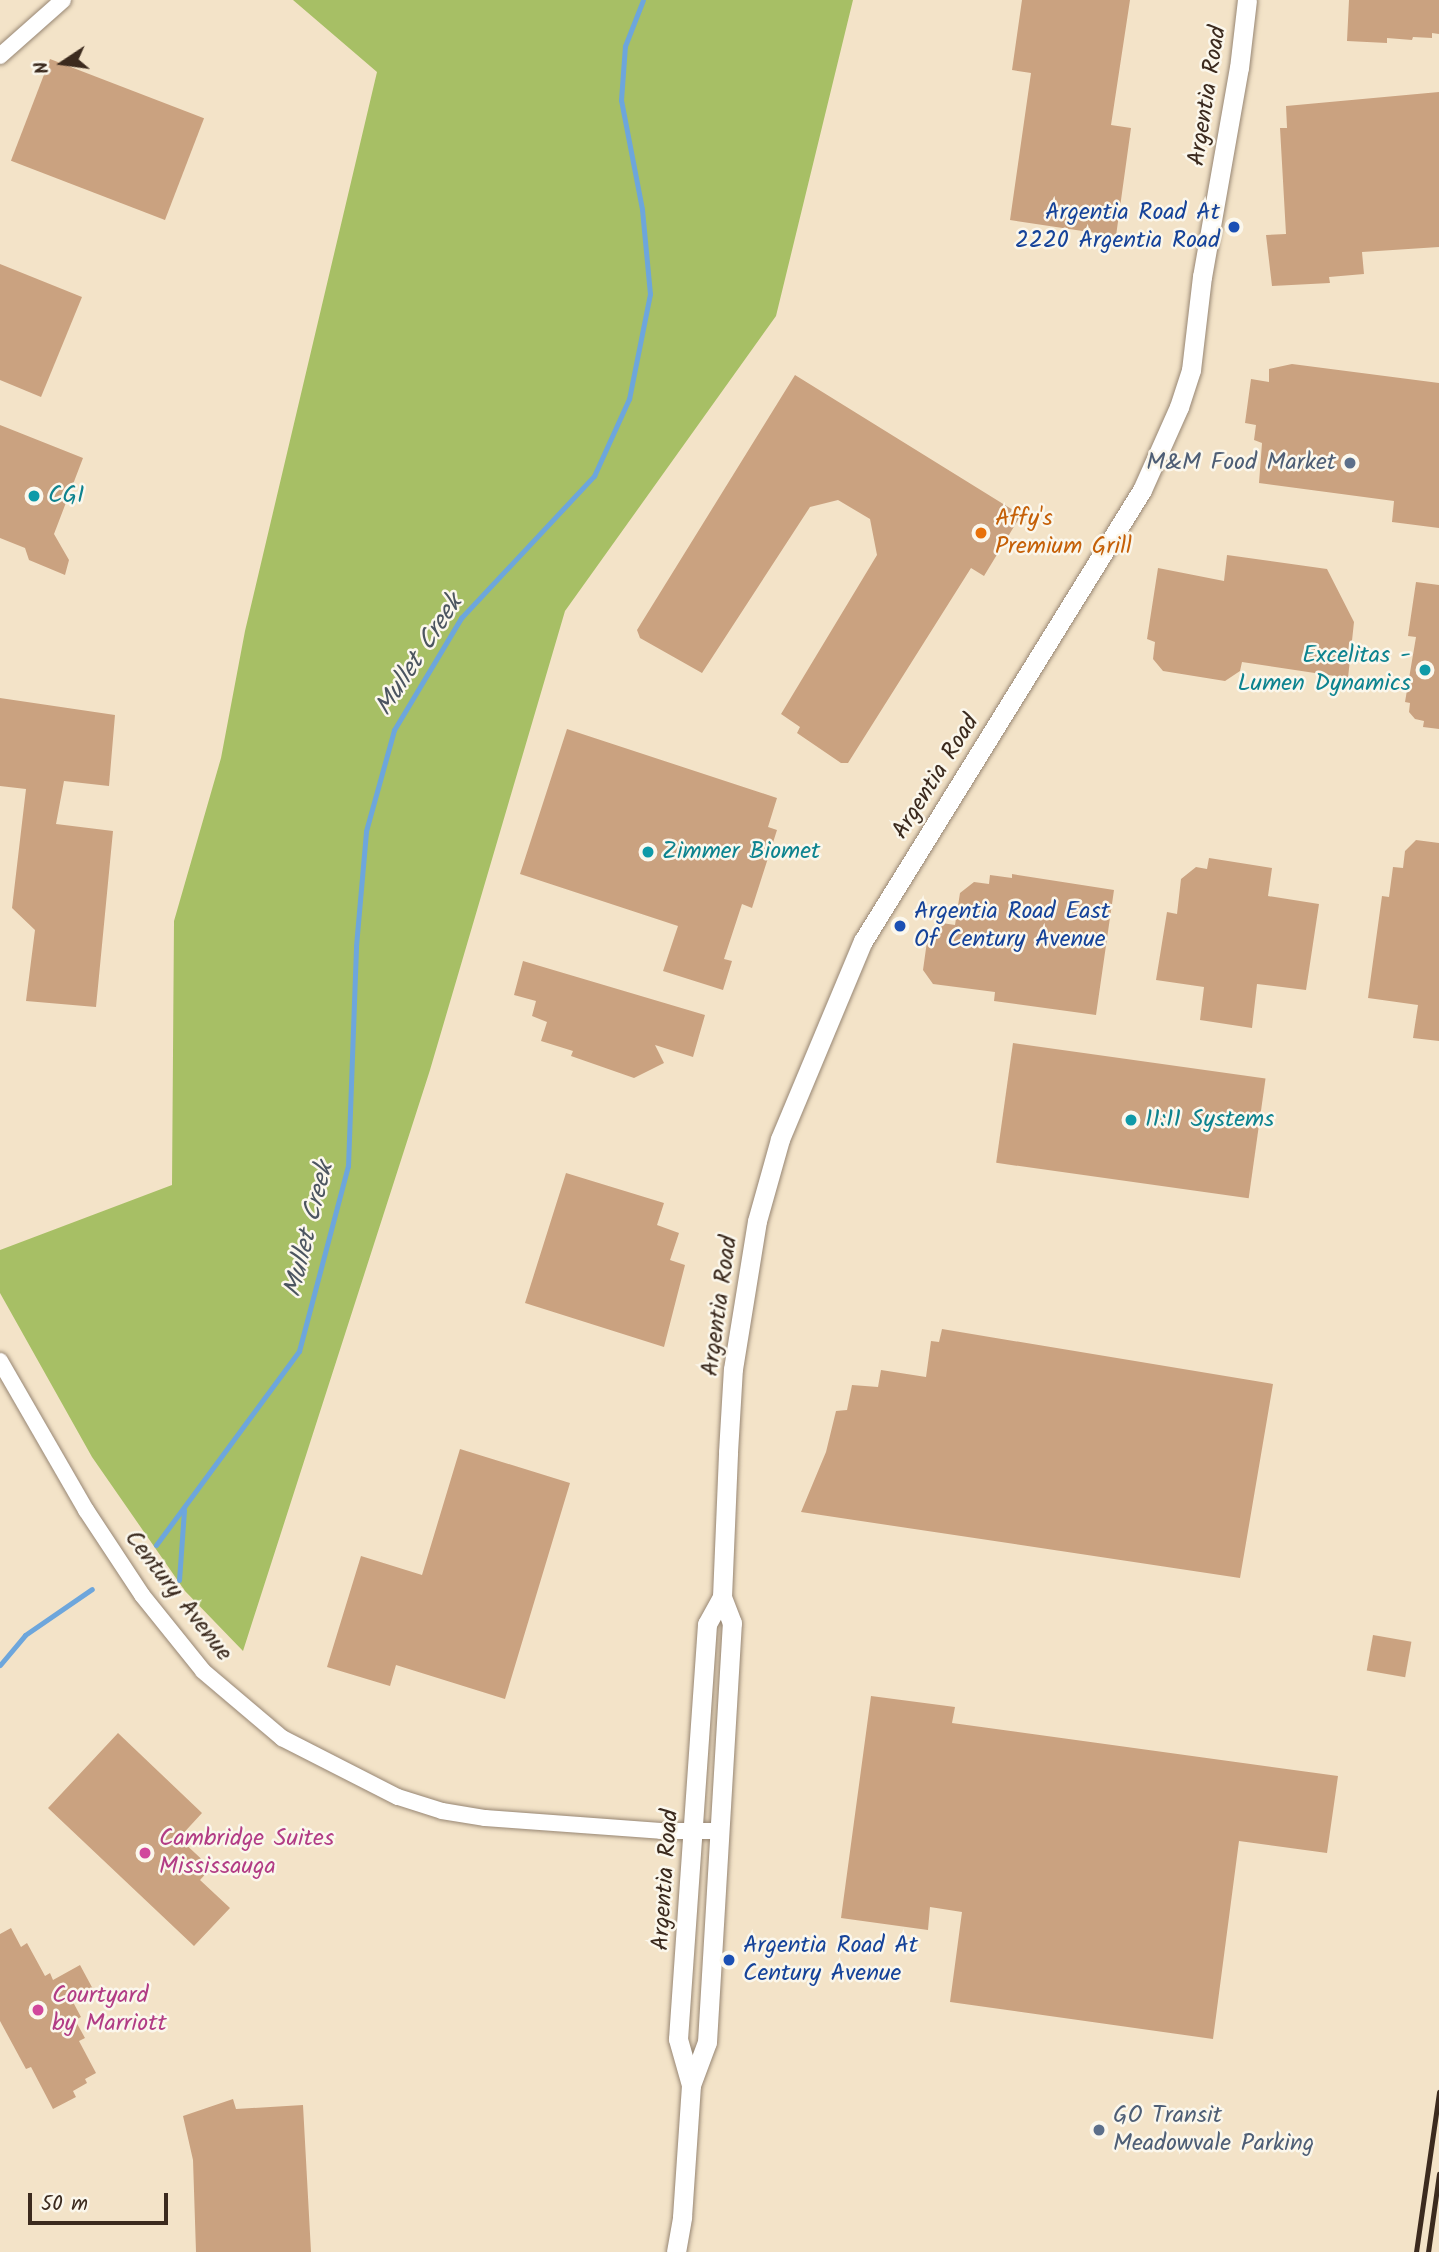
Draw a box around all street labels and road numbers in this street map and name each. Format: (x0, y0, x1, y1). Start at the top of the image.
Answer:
street label: Argentia Road (1183, 24, 1233, 168)
street label: Argentia Road (886, 709, 986, 845)
street label: Argentia Road (696, 1234, 744, 1378)
street label: Century Avenue (118, 1525, 238, 1667)
street label: Argentia Road (647, 1808, 685, 1952)

